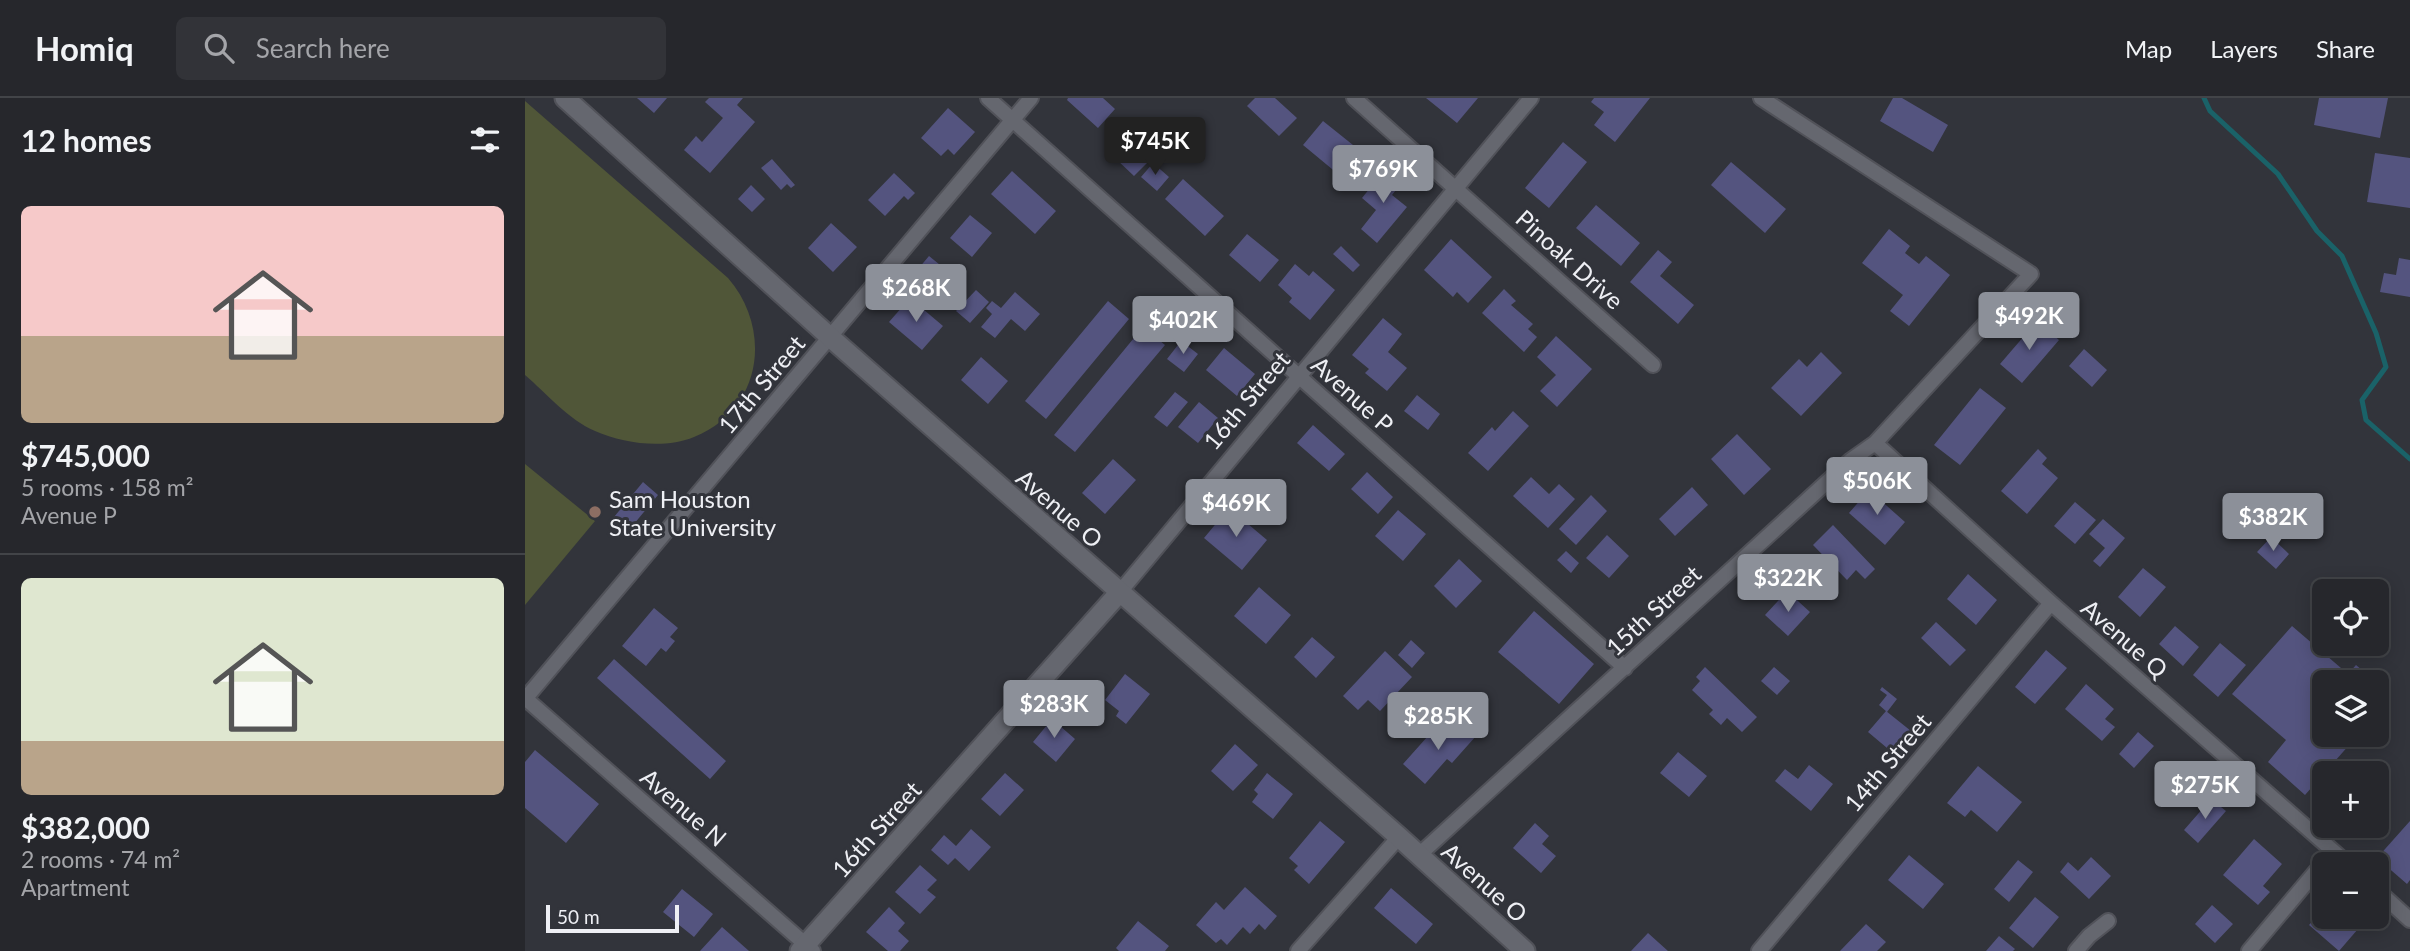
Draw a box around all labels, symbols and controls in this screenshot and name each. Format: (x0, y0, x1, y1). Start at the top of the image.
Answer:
search box (176, 17, 666, 80)
text: Homiq (35, 28, 134, 68)
icon: search (200, 29, 238, 67)
text: Search here (256, 32, 390, 64)
text: Map (2125, 34, 2172, 63)
text: Layers (2210, 34, 2278, 63)
text: Share (2316, 34, 2375, 63)
pin: $745K (1106, 118, 1204, 177)
icon: filters (466, 121, 504, 159)
text: 12 homes (21, 122, 152, 158)
text: $745K (1120, 126, 1190, 154)
pin: $769K (1334, 146, 1432, 205)
text: $769K (1348, 154, 1418, 182)
street label: Pinoak Drive (1510, 203, 1630, 315)
icon: home (200, 252, 326, 378)
pin: $268K (867, 264, 965, 324)
text: $268K (881, 273, 951, 301)
pin: $492K (1980, 292, 2078, 352)
pin: $402K (1134, 296, 1232, 356)
text: $492K (1994, 301, 2064, 329)
text: $402K (1148, 305, 1218, 333)
street label: 17th Street (712, 329, 811, 439)
street label: 16th Street (1197, 345, 1296, 455)
street label: Avenue P (1306, 350, 1400, 438)
text: $745,000 (21, 437, 150, 473)
pin: $506K (1828, 458, 1926, 517)
street label: Avenue O (1011, 463, 1109, 553)
text: $506K (1842, 466, 1912, 494)
text: 5 rooms · 158 m² (21, 473, 193, 501)
pin: $469K (1187, 480, 1285, 539)
place label: Sam Houston State University (609, 484, 777, 541)
text: $469K (1201, 488, 1271, 516)
pin: $382K (2224, 494, 2322, 553)
text: Avenue P (21, 501, 117, 529)
text: $382K (2238, 502, 2308, 530)
marker: Sam Houston State University (587, 504, 603, 520)
pin: $322K (1739, 554, 1837, 614)
street label: 15th Street (1600, 558, 1707, 661)
text: $322K (1753, 563, 1823, 591)
map controls (2312, 579, 2389, 929)
button: locate (2312, 579, 2389, 656)
street label: Avenue Q (2076, 593, 2174, 683)
icon: home (200, 624, 326, 750)
button: layers (2312, 670, 2389, 747)
pin: $283K (1005, 680, 1103, 740)
text: $283K (1019, 689, 1089, 717)
pin: $285K (1389, 692, 1487, 752)
text: $285K (1403, 701, 1473, 729)
street label: 14th Street (1838, 707, 1937, 817)
button: + (2312, 761, 2389, 838)
street label: Avenue N (635, 762, 733, 852)
pin: $275K (2156, 762, 2254, 821)
text: $275K (2170, 770, 2240, 798)
street label: 16th Street (825, 775, 927, 883)
text: $382,000 (21, 809, 150, 845)
street label: Avenue O (1436, 836, 1534, 928)
text: 2 rooms · 74 m² (21, 845, 180, 873)
button: − (2312, 852, 2389, 929)
text: Apartment (21, 873, 129, 901)
scale bar (546, 902, 679, 934)
text: 50 m (557, 905, 600, 928)

